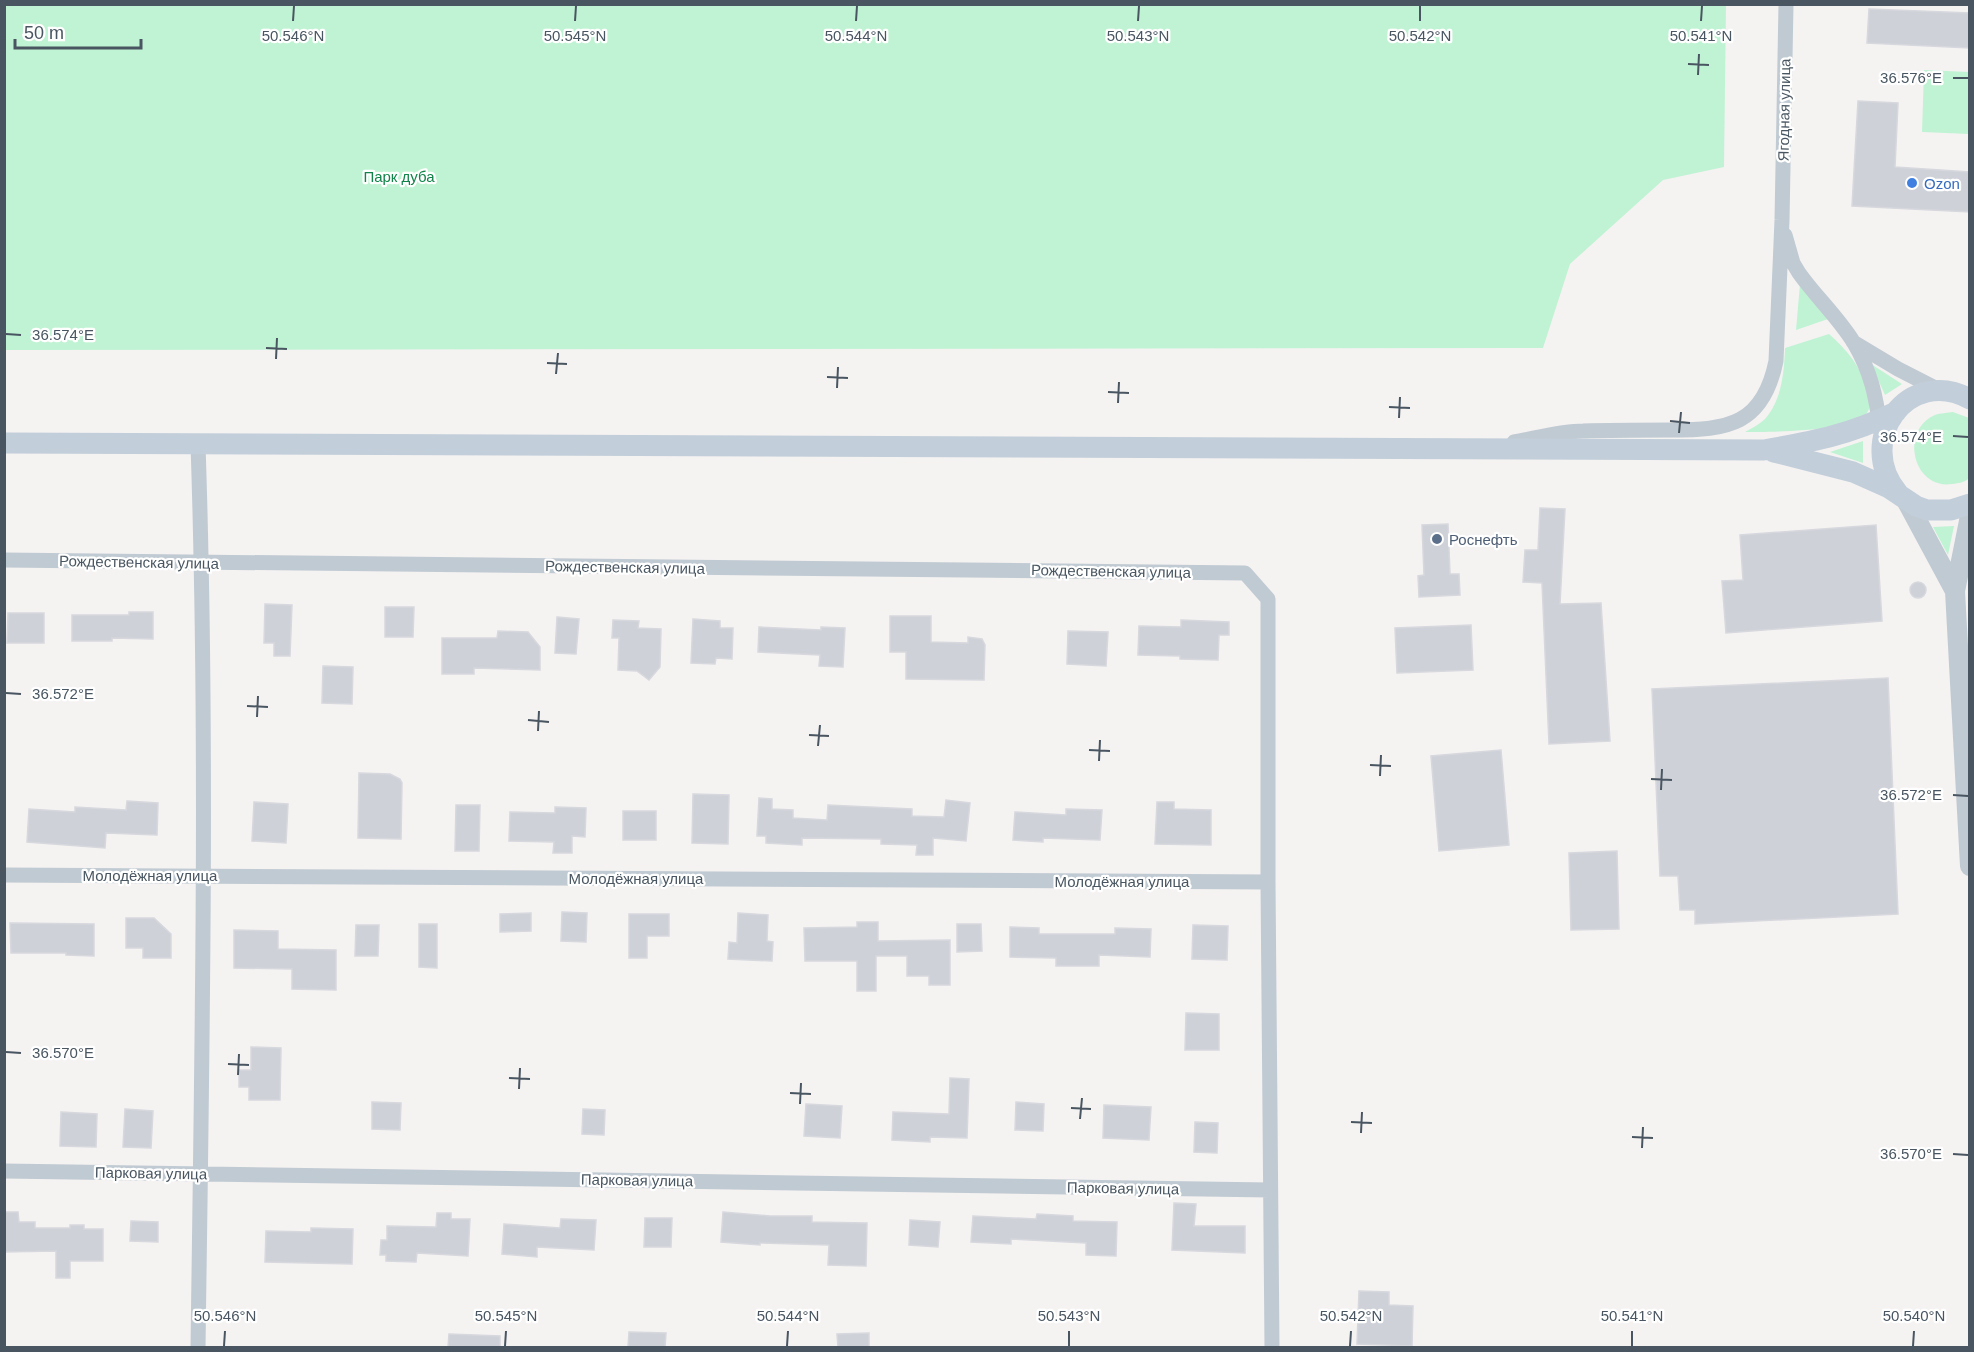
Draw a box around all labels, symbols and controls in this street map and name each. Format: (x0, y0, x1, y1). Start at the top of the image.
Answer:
scale bar (15, 12, 141, 50)
text: 50 m (24, 23, 64, 43)
text: 50.546°N (262, 27, 324, 44)
text: 50.545°N (544, 27, 606, 44)
text: 50.544°N (825, 27, 887, 44)
text: 50.543°N (1107, 27, 1169, 44)
text: 50.542°N (1389, 27, 1451, 44)
text: 50.541°N (1670, 27, 1732, 44)
street label: Ягодная улица (1775, 58, 1793, 162)
text: 36.576°E (1880, 69, 1942, 86)
park label: Парк дуба (363, 168, 435, 185)
place label: Ozon (1924, 175, 1960, 192)
marker: Ozon (1905, 176, 1919, 190)
text: 36.574°E (32, 326, 94, 343)
text: 36.574°E (1880, 428, 1942, 445)
place label: Роснефть (1449, 531, 1518, 548)
marker: Роснефть (1430, 532, 1444, 546)
street label: Рождественская улица (59, 552, 220, 572)
street label: Рождественская улица (545, 557, 706, 577)
street label: Рождественская улица (1031, 561, 1192, 581)
text: 36.572°E (32, 685, 94, 702)
text: 36.572°E (1880, 786, 1942, 803)
street label: Молодёжная улица (83, 867, 218, 884)
street label: Молодёжная улица (569, 870, 704, 887)
street label: Молодёжная улица (1055, 873, 1190, 890)
text: 36.570°E (32, 1044, 94, 1061)
text: 36.570°E (1880, 1145, 1942, 1162)
street label: Парковая улица (95, 1164, 208, 1182)
street label: Парковая улица (581, 1171, 694, 1189)
street label: Парковая улица (1067, 1179, 1180, 1197)
text: 50.546°N (194, 1307, 256, 1324)
text: 50.545°N (475, 1307, 537, 1324)
text: 50.544°N (757, 1307, 819, 1324)
text: 50.543°N (1038, 1307, 1100, 1324)
text: 50.542°N (1320, 1307, 1382, 1324)
text: 50.541°N (1601, 1307, 1663, 1324)
text: 50.540°N (1883, 1307, 1945, 1324)

